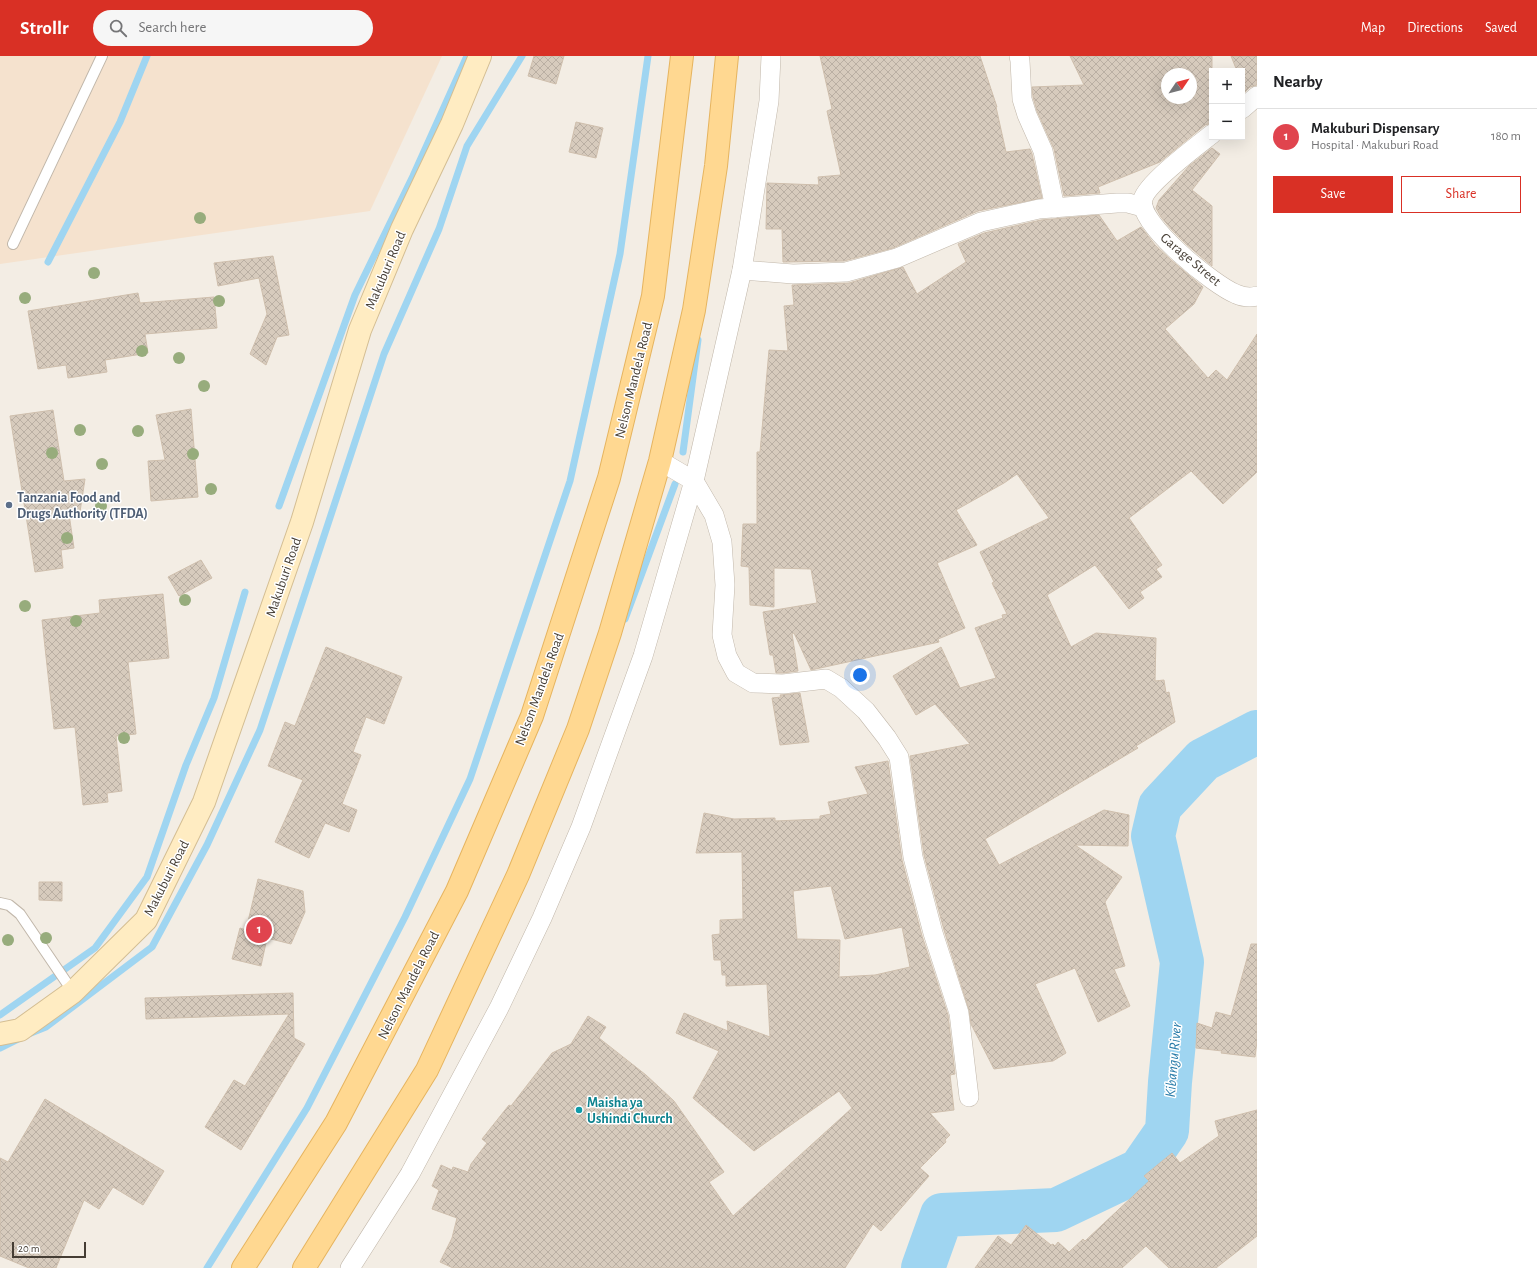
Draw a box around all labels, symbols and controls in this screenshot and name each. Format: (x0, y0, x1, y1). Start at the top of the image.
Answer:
search box (93, 10, 373, 46)
icon: search (107, 17, 129, 39)
text: Strollr (20, 19, 69, 38)
text: Search here (139, 20, 206, 35)
text: Map (1361, 21, 1385, 35)
text: Directions (1407, 21, 1463, 35)
text: Saved (1485, 21, 1517, 35)
north arrow (1161, 68, 1197, 104)
map controls (1209, 68, 1245, 140)
button: + (1209, 68, 1245, 104)
text: Nearby (1273, 73, 1323, 90)
button: − (1209, 104, 1245, 140)
text: Makuburi Dispensary (1311, 121, 1439, 136)
text: 1 (1284, 130, 1288, 143)
text: 180 m (1491, 130, 1521, 143)
text: Hospital · Makuburi Road (1311, 139, 1438, 152)
button: Save (1273, 176, 1393, 213)
button: Share (1401, 176, 1521, 213)
street label: Makuburi Road (363, 229, 409, 311)
street label: Garage Street (1158, 231, 1224, 289)
street label: Nelson Mandela Road (613, 321, 655, 440)
place label: Tanzania Food and Drugs Authority (TFDA) (17, 491, 148, 521)
marker: Tanzania Food and Drugs Authority (TFDA) (4, 500, 14, 510)
street label: Makuburi Road (264, 536, 304, 619)
street label: Nelson Mandela Road (513, 631, 567, 748)
your location (850, 665, 870, 685)
street label: Makuburi Road (142, 838, 192, 919)
pin: 1 (246, 915, 272, 945)
street label: Nelson Mandela Road (376, 929, 442, 1042)
water label: Kibangu River (1163, 1021, 1184, 1098)
place label: Maisha ya Ushindi Church (587, 1096, 673, 1126)
marker: Maisha ya Ushindi Church (574, 1105, 584, 1115)
scale bar (12, 1240, 86, 1259)
text: 20 m (18, 1243, 39, 1254)

